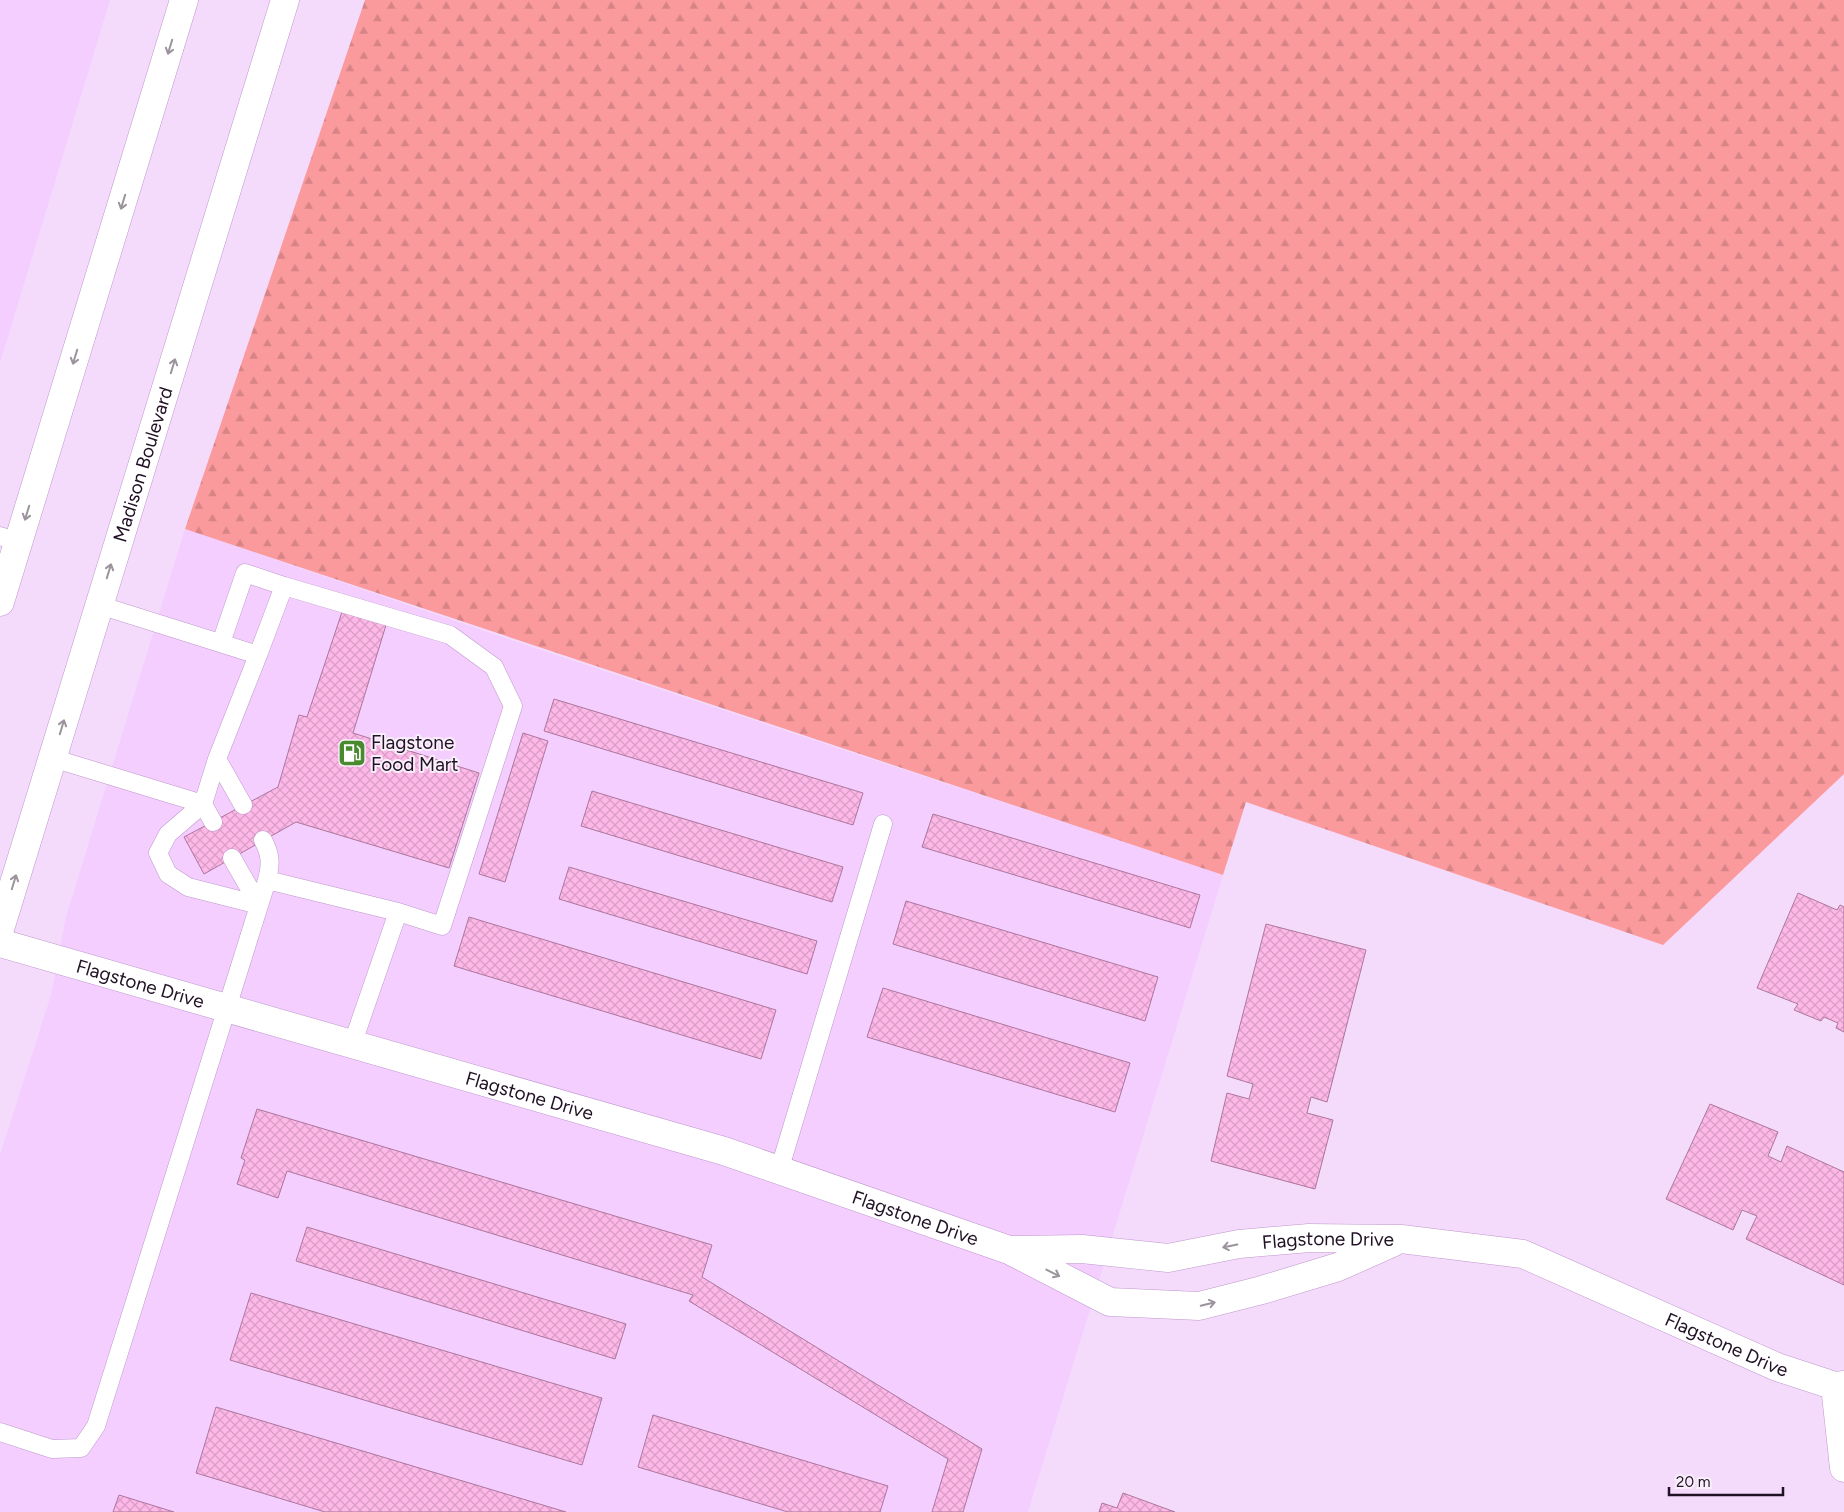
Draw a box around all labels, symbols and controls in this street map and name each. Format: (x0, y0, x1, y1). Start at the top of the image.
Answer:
one-way arrow (165, 38, 175, 54)
one-way arrow (117, 194, 127, 210)
one-way arrow (70, 349, 79, 365)
one-way arrow (168, 358, 178, 374)
street label: Madison Boulevard (108, 384, 177, 545)
one-way arrow (22, 504, 32, 520)
one-way arrow (105, 564, 115, 580)
one-way arrow (58, 719, 67, 735)
place label: Flagstone Food Mart (371, 731, 458, 776)
fuel station icon: Flagstone Food Mart (337, 738, 367, 768)
one-way arrow (10, 874, 20, 890)
street label: Flagstone Drive (74, 954, 207, 1013)
street label: Flagstone Drive (463, 1066, 596, 1124)
street label: Flagstone Drive (849, 1185, 982, 1250)
street label: Flagstone Drive (1261, 1226, 1394, 1253)
one-way arrow (1222, 1242, 1238, 1251)
one-way arrow (1045, 1268, 1060, 1278)
one-way arrow (1199, 1299, 1215, 1308)
street label: Flagstone Drive (1662, 1307, 1791, 1381)
scale bar (1669, 1464, 1783, 1496)
text: 20 m (1676, 1473, 1710, 1491)

